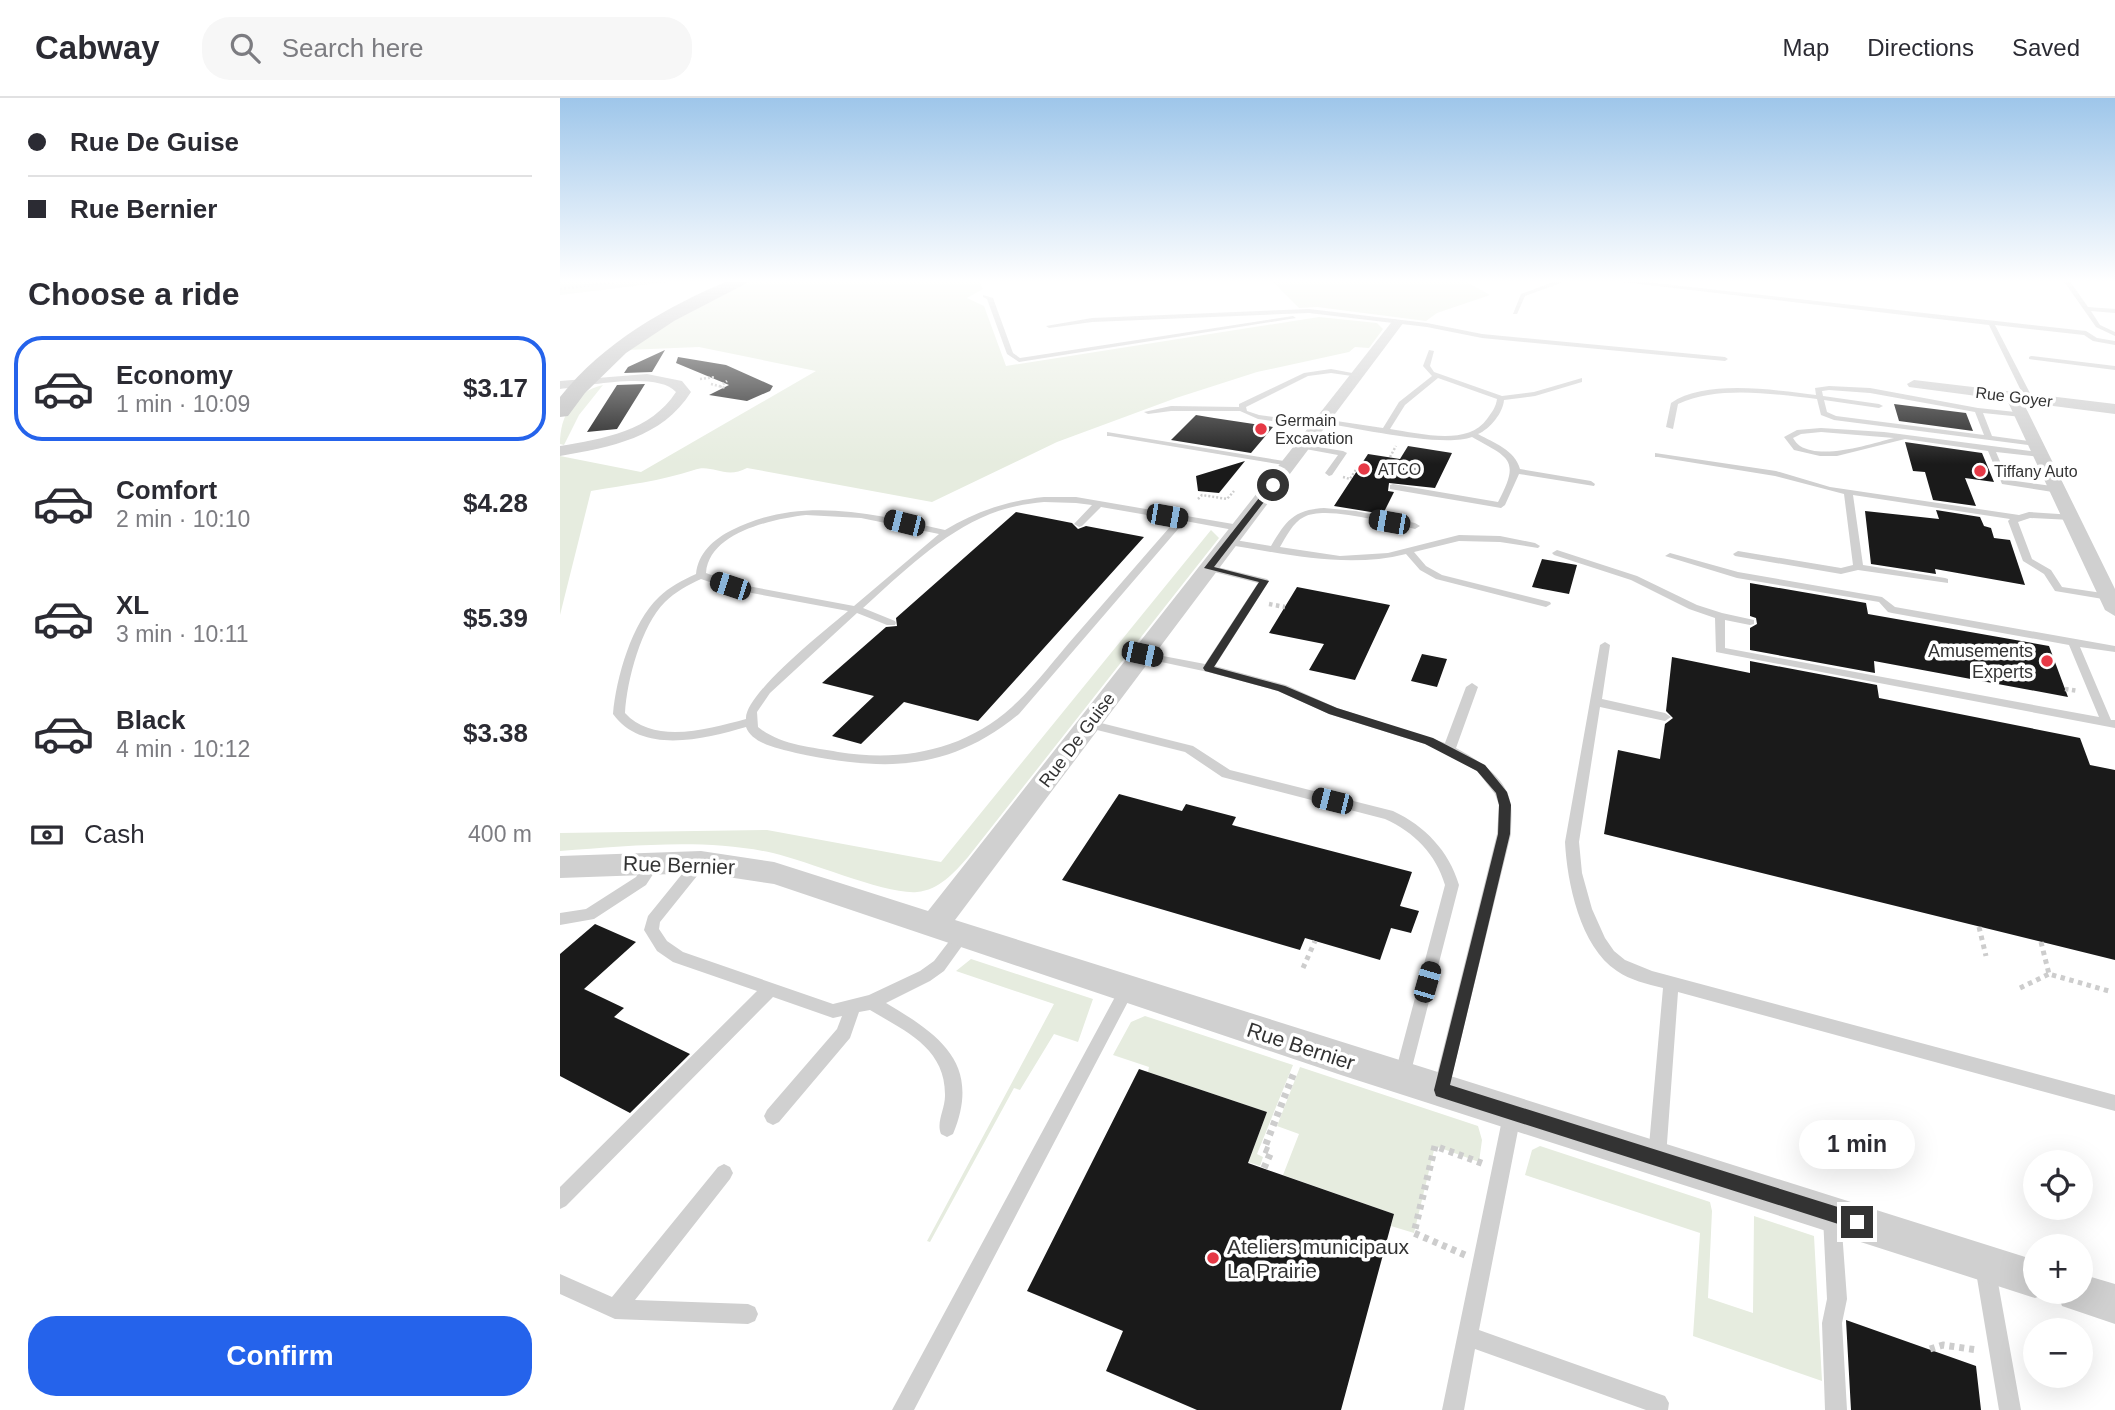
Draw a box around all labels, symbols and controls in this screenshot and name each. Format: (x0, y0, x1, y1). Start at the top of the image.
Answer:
search box (202, 17, 692, 80)
text: Cabway (35, 29, 160, 66)
icon: search (226, 29, 264, 67)
text: Search here (282, 33, 423, 63)
text: Map (1783, 34, 1829, 61)
text: Directions (1867, 34, 1974, 61)
text: Saved (2012, 34, 2080, 61)
text: Rue De Guise (70, 127, 239, 157)
text: Rue Bernier (70, 194, 217, 224)
text: Choose a ride (28, 276, 240, 312)
icon: car (32, 357, 95, 420)
text: Economy (116, 360, 233, 390)
text: $3.17 (463, 373, 528, 403)
street label: Rue Goyer (1975, 384, 2054, 410)
text: 1 min · 10:09 (116, 391, 250, 417)
place label: Germain Excavation (1275, 412, 1353, 447)
marker: Germain Excavation (1253, 421, 1269, 437)
marker: ATCO (1356, 461, 1372, 477)
place label: ATCO (1378, 461, 1421, 478)
marker: Tiffany Auto (1972, 463, 1988, 479)
place label: Tiffany Auto (1994, 463, 2078, 480)
route start (1257, 469, 1289, 501)
icon: car (32, 472, 95, 535)
text: Comfort (116, 475, 217, 505)
text: $4.28 (463, 488, 528, 518)
car (1145, 502, 1190, 530)
text: 2 min · 10:10 (116, 506, 250, 532)
car (882, 508, 927, 538)
car (1367, 508, 1412, 536)
car (707, 570, 754, 602)
icon: car (32, 587, 95, 650)
text: XL (116, 590, 149, 620)
text: $5.39 (463, 603, 528, 633)
text: 3 min · 10:11 (116, 621, 249, 647)
car (1120, 639, 1165, 669)
place label: Amusements Experts (1928, 641, 2033, 682)
marker: Amusements Experts (2039, 653, 2055, 669)
street label: Rue De Guise (1035, 689, 1119, 791)
icon: car (32, 702, 95, 765)
text: Black (116, 705, 185, 735)
text: $3.38 (463, 718, 528, 748)
text: 4 min · 10:12 (116, 736, 250, 762)
car (1310, 786, 1355, 816)
icon: cash (28, 816, 66, 854)
text: Cash (84, 819, 145, 849)
text: 400 m (468, 821, 532, 847)
street label: Rue Bernier (623, 852, 735, 878)
car (1412, 959, 1443, 1005)
street label: Rue Bernier (1244, 1018, 1358, 1074)
callout: 1 min (1799, 1121, 1915, 1170)
text: 1 min (1827, 1131, 1887, 1157)
map controls (2023, 1150, 2093, 1388)
button: locate (2023, 1150, 2093, 1220)
route end (1841, 1206, 1873, 1238)
button: + (2023, 1234, 2093, 1304)
place label: Ateliers municipaux La Prairie (1227, 1235, 1410, 1282)
marker: Ateliers municipaux La Prairie (1205, 1250, 1221, 1266)
button: Confirm (28, 1316, 532, 1396)
button: − (2023, 1318, 2093, 1388)

